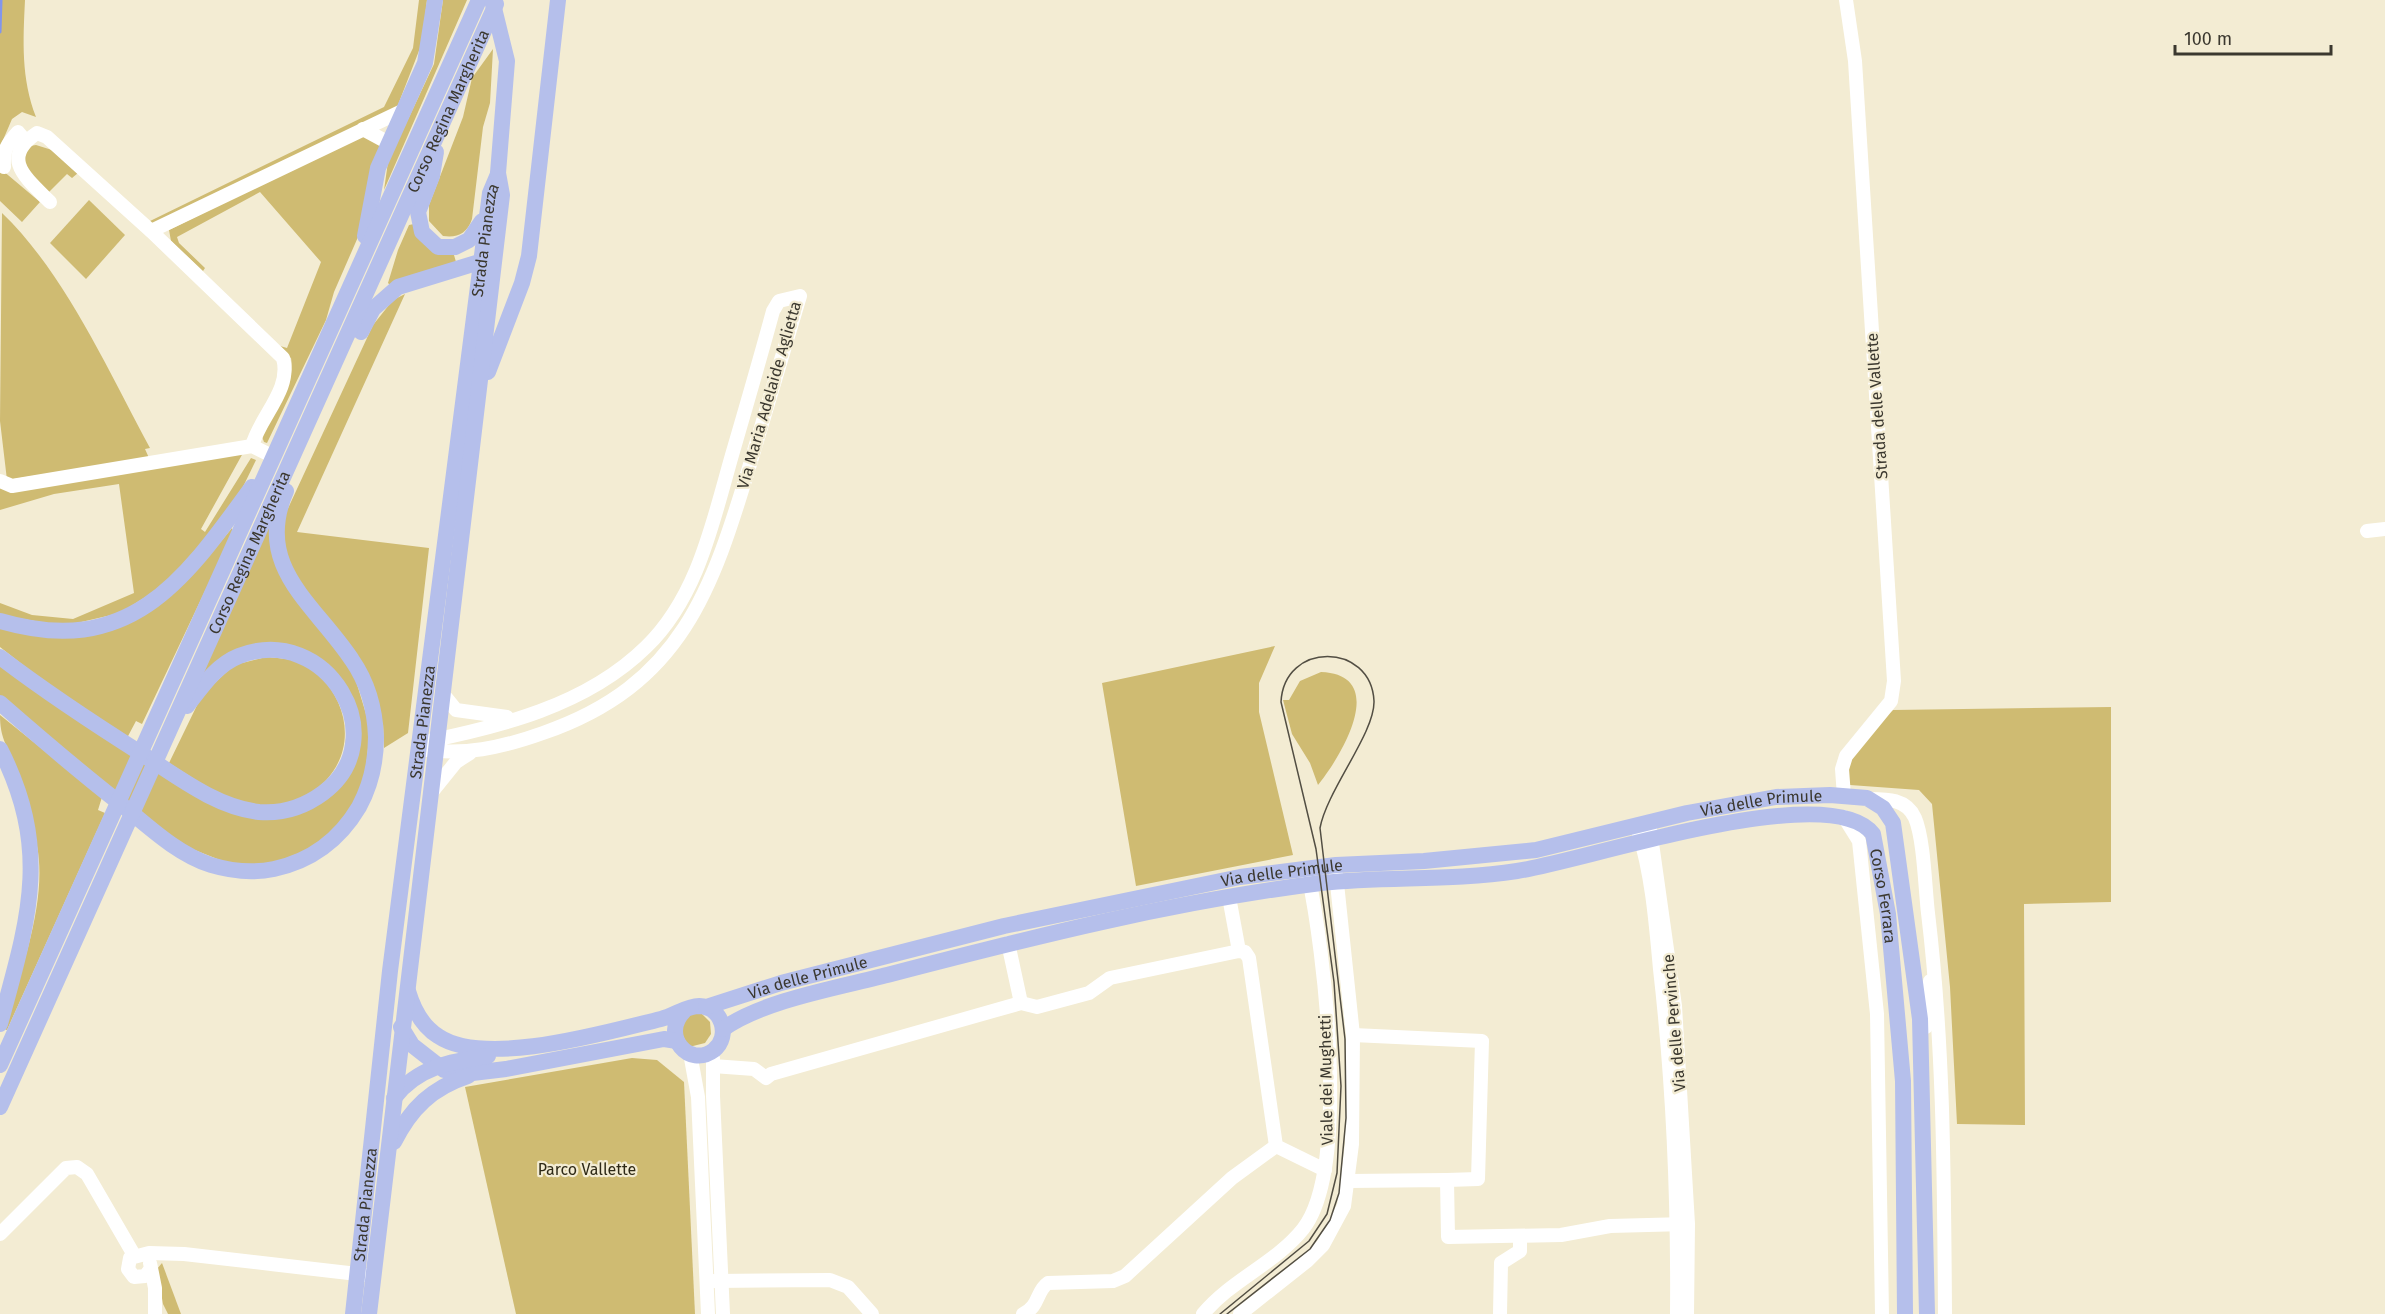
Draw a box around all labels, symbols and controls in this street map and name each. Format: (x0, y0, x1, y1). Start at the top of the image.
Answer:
scale bar (2175, 18, 2331, 56)
street label: Corso Regina Margherita (403, 26, 493, 196)
text: 100 m (2184, 28, 2232, 50)
street label: Strada Pianezza (467, 180, 503, 298)
street label: Via Maria Adelaide Aglietta (733, 299, 805, 491)
street label: Strada delle Vallette (1862, 332, 1892, 480)
street label: Corso Regina Margherita (204, 468, 294, 637)
street label: Strada Pianezza (405, 664, 439, 780)
street label: Via delle Primule (1699, 786, 1823, 820)
street label: Corso Ferrara (1866, 847, 1900, 944)
street label: Via delle Primule (1219, 855, 1343, 890)
street label: Via delle Primule (745, 952, 869, 1002)
street label: Via delle Pervinche (1659, 953, 1689, 1093)
street label: Viale dei Mughetti (1315, 1014, 1337, 1146)
street label: Strada Pianezza (349, 1147, 380, 1263)
park label: Parco Vallette (538, 1160, 636, 1179)

